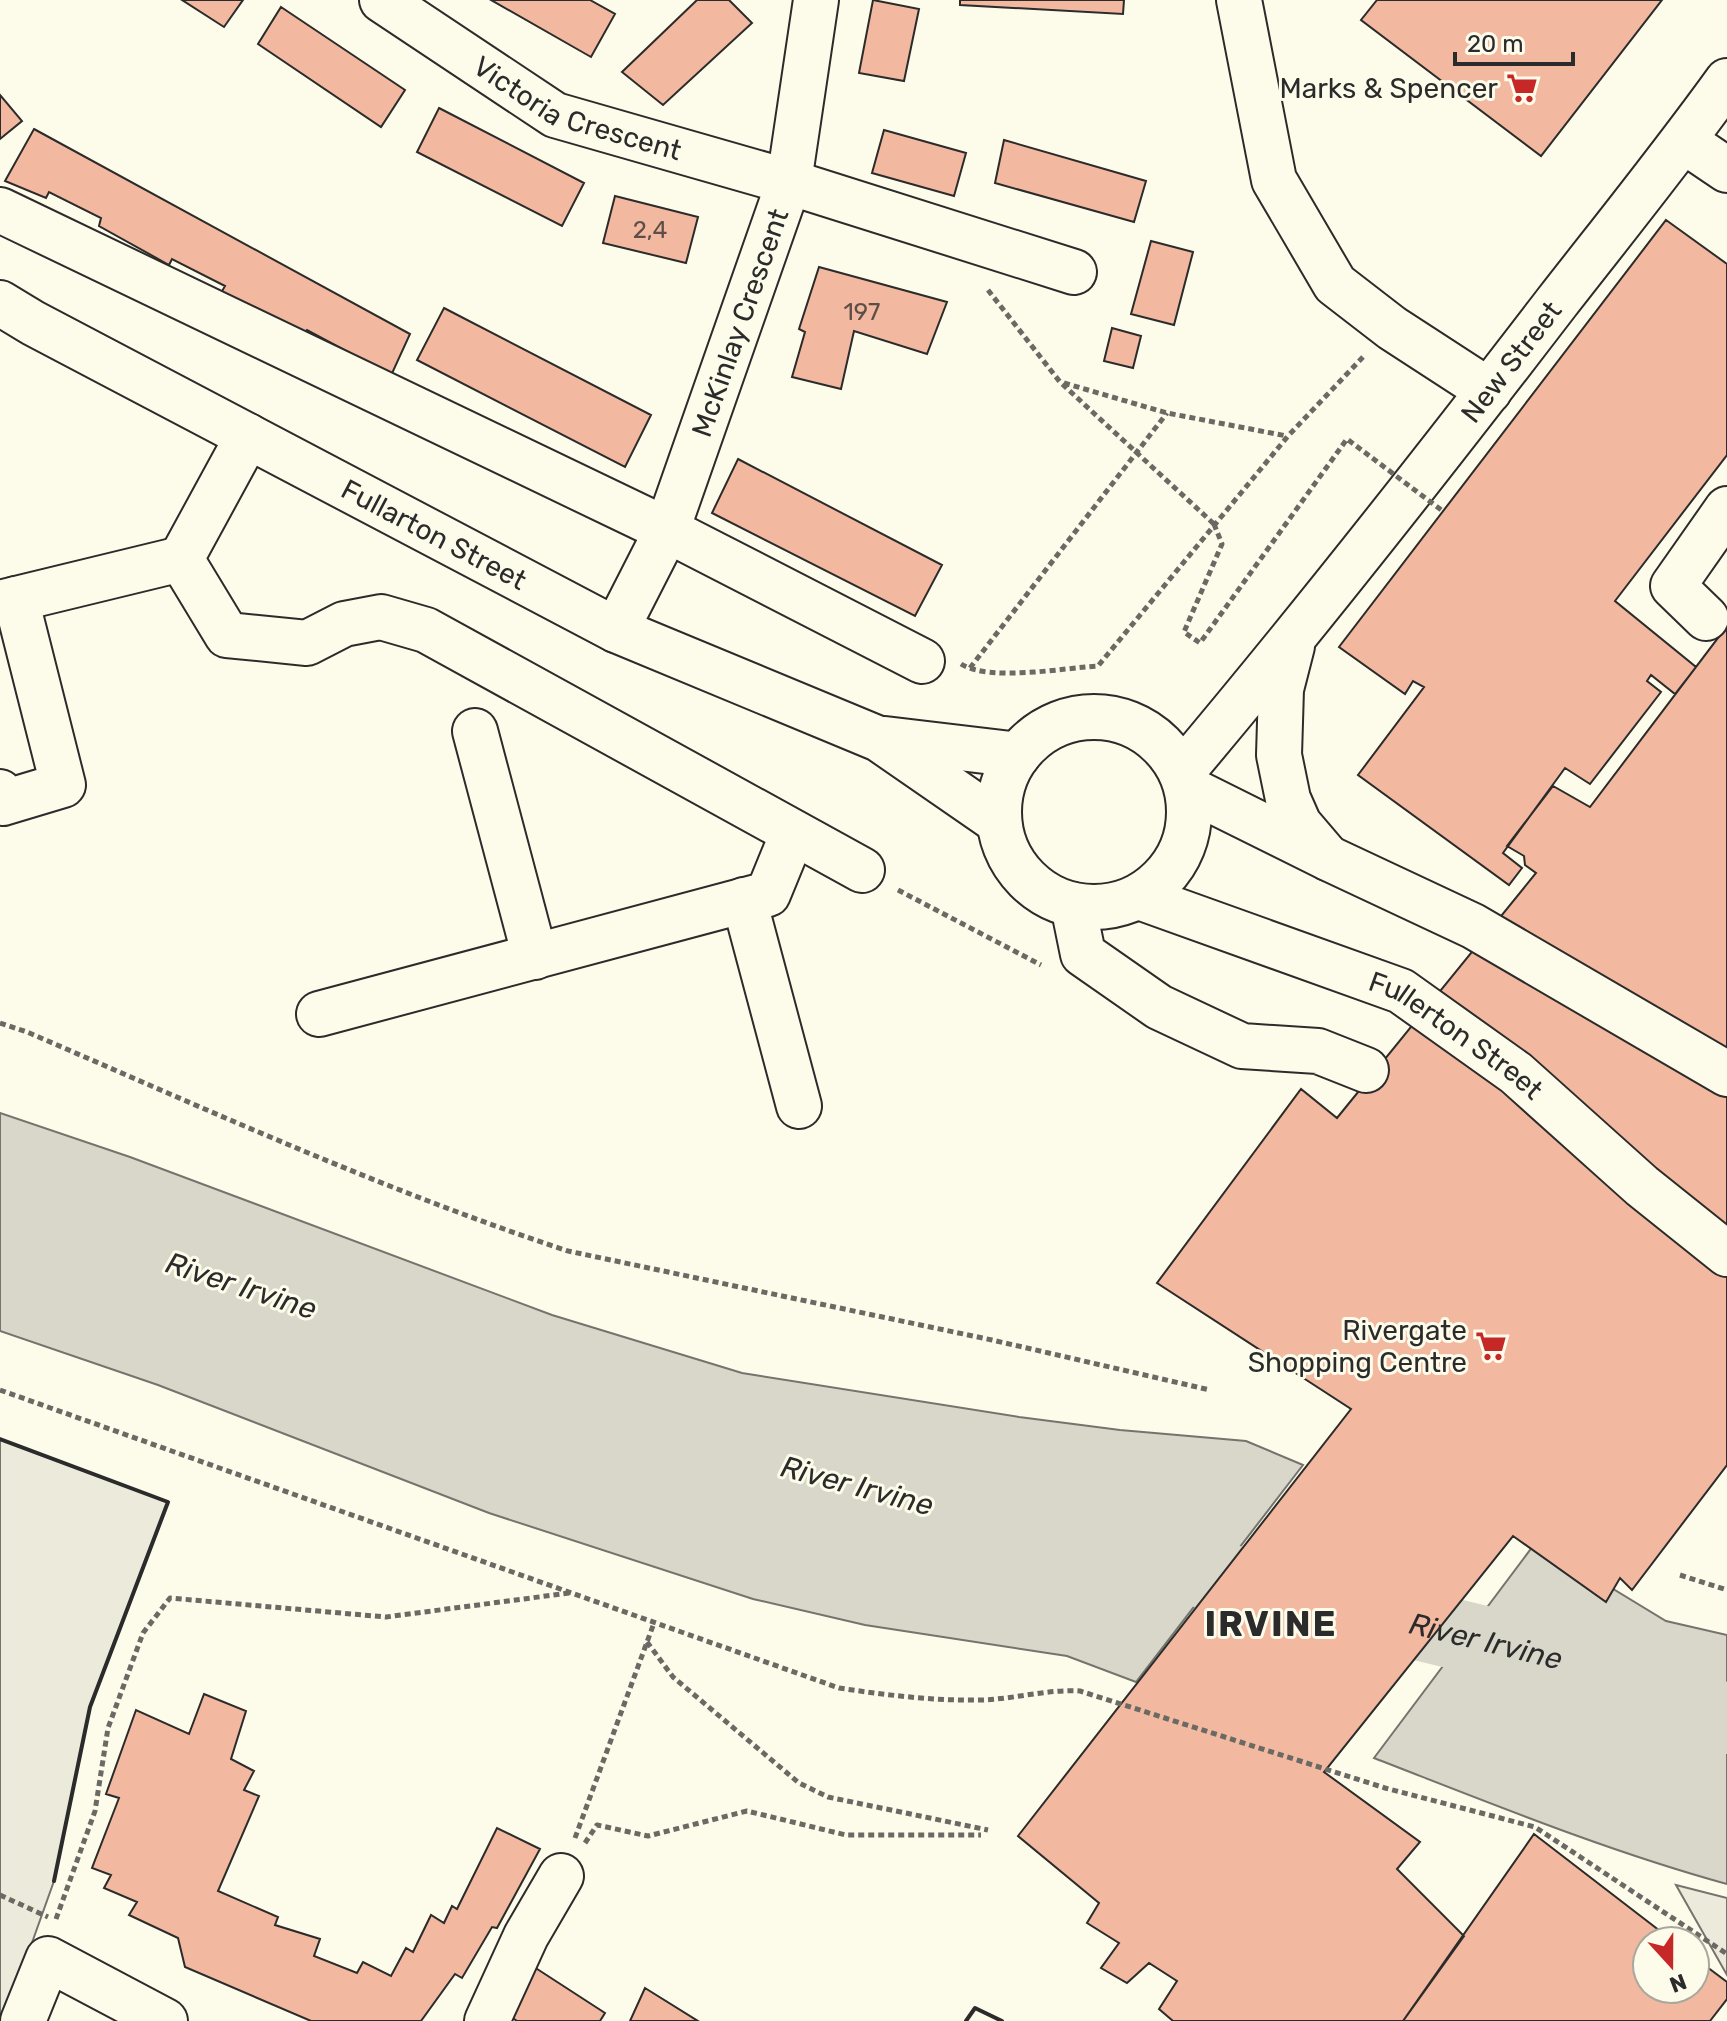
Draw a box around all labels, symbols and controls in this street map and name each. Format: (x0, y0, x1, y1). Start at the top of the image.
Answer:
scale bar (1455, 16, 1573, 66)
text: 20 m (1467, 30, 1524, 58)
street label: Victoria Crescent (467, 49, 685, 167)
supermarket icon: Marks & Spencer (1505, 71, 1539, 105)
place label: Marks & Spencer (1280, 72, 1498, 105)
street label: McKinlay Crescent (684, 204, 795, 441)
house number: 2,4 (633, 216, 667, 244)
street label: New Street (1454, 294, 1568, 429)
house number: 197 (844, 298, 880, 326)
street label: Fullarton Street (336, 472, 532, 597)
street label: Fullerton Street (1365, 964, 1550, 1106)
water label: River Irvine (161, 1245, 321, 1327)
place label: Rivergate Shopping Centre (1248, 1314, 1467, 1379)
supermarket icon: Rivergate Shopping Centre (1474, 1329, 1508, 1363)
water label: River Irvine (777, 1448, 937, 1524)
district label: IRVINE (1204, 1602, 1338, 1645)
water label: River Irvine (1405, 1606, 1566, 1677)
north arrow (1631, 1925, 1711, 2005)
text: N (1666, 1968, 1690, 1999)

